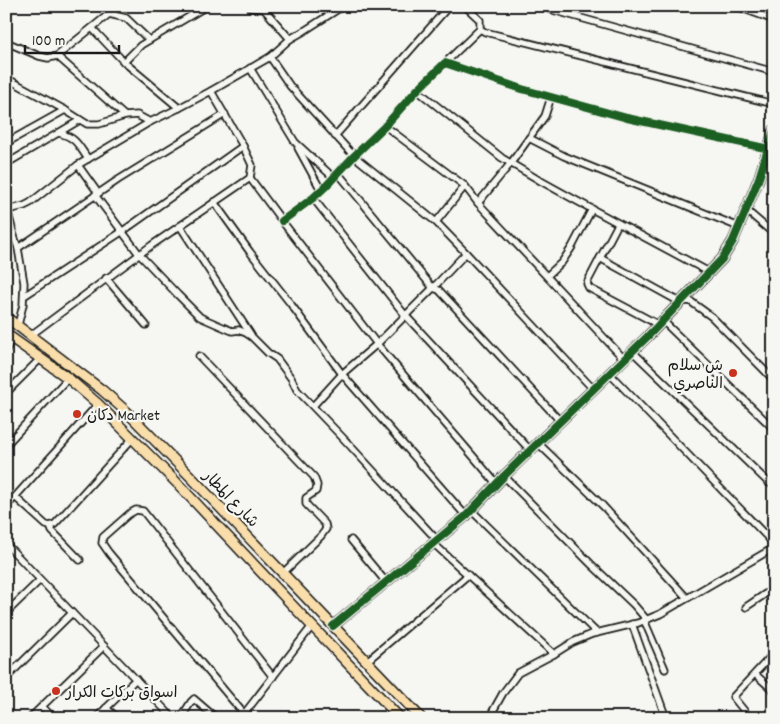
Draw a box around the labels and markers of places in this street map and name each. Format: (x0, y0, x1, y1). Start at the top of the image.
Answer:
place label: ش سلام الناصري (667, 355, 723, 396)
marker: ش سلام الناصري (727, 367, 739, 379)
place label: دكان Market (87, 405, 160, 428)
marker: دكان Market (71, 408, 83, 420)
place label: اسواق بركات الكرار (64, 682, 178, 705)
marker: اسواق بركات الكرار (50, 685, 62, 697)

